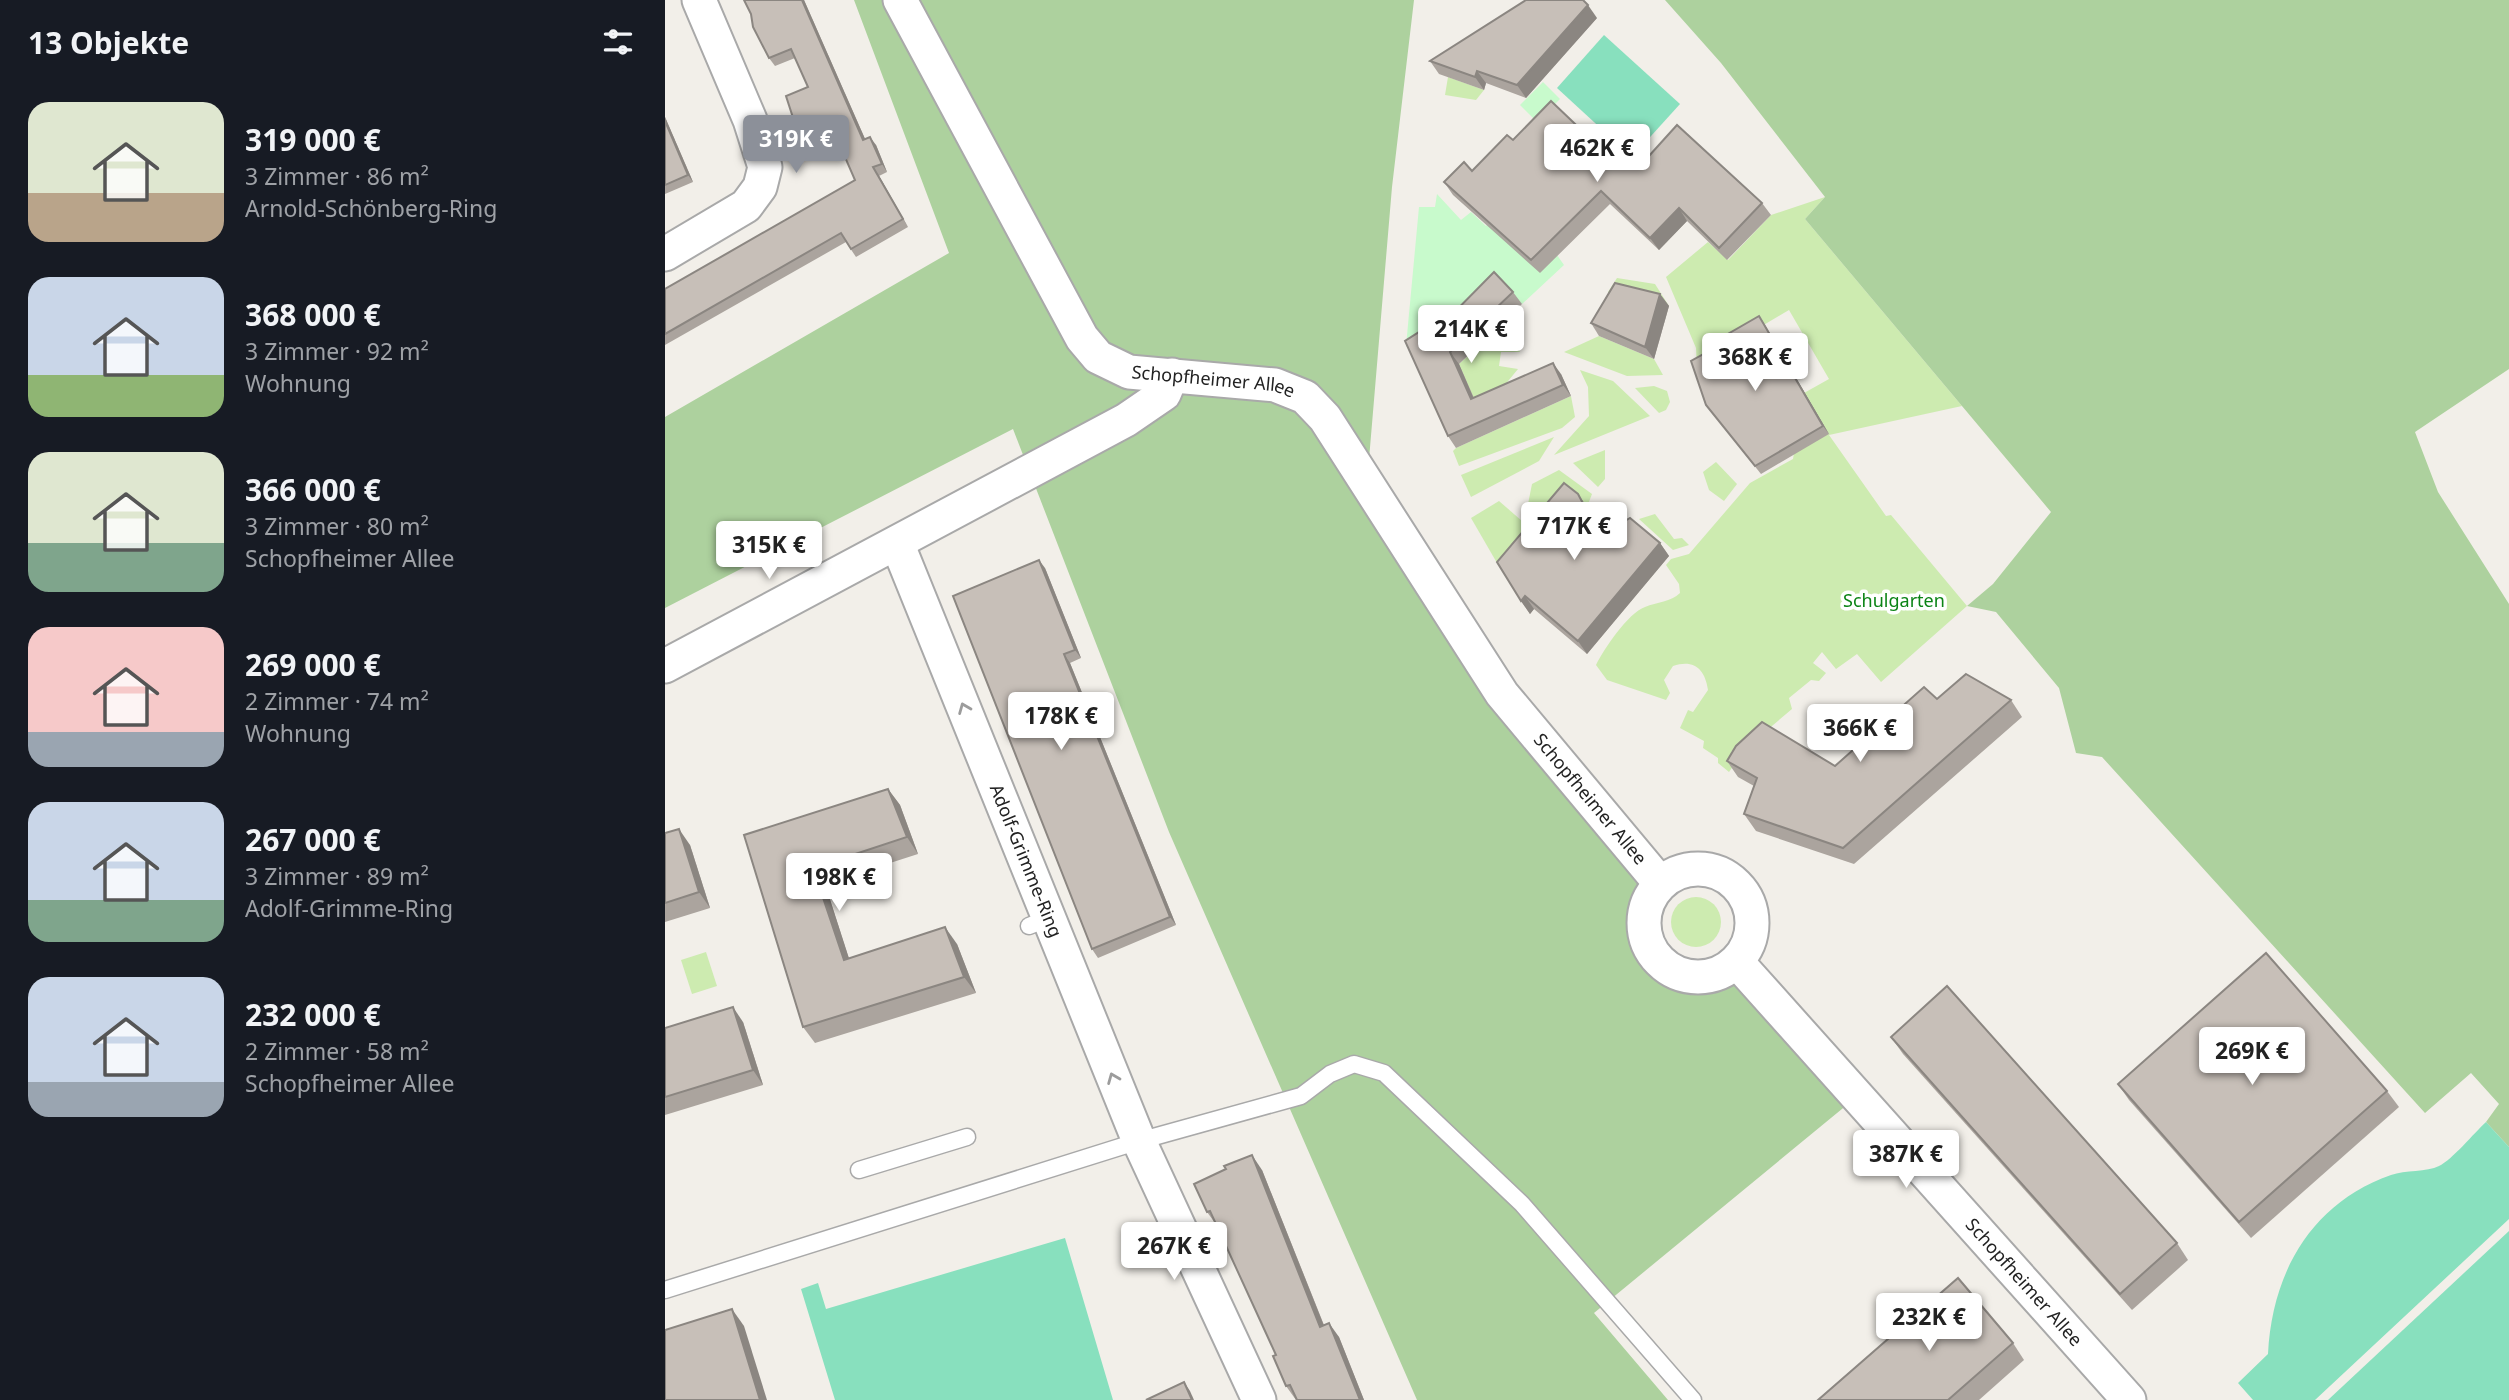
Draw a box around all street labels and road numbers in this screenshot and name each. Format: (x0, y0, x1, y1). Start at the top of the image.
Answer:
street label: Schopfheimer Allee (1131, 359, 1299, 403)
street label: Schopfheimer Allee (1529, 728, 1652, 869)
street label: Adolf-Grimme-Ring (985, 781, 1068, 941)
street label: Schopfheimer Allee (1961, 1213, 2088, 1351)

